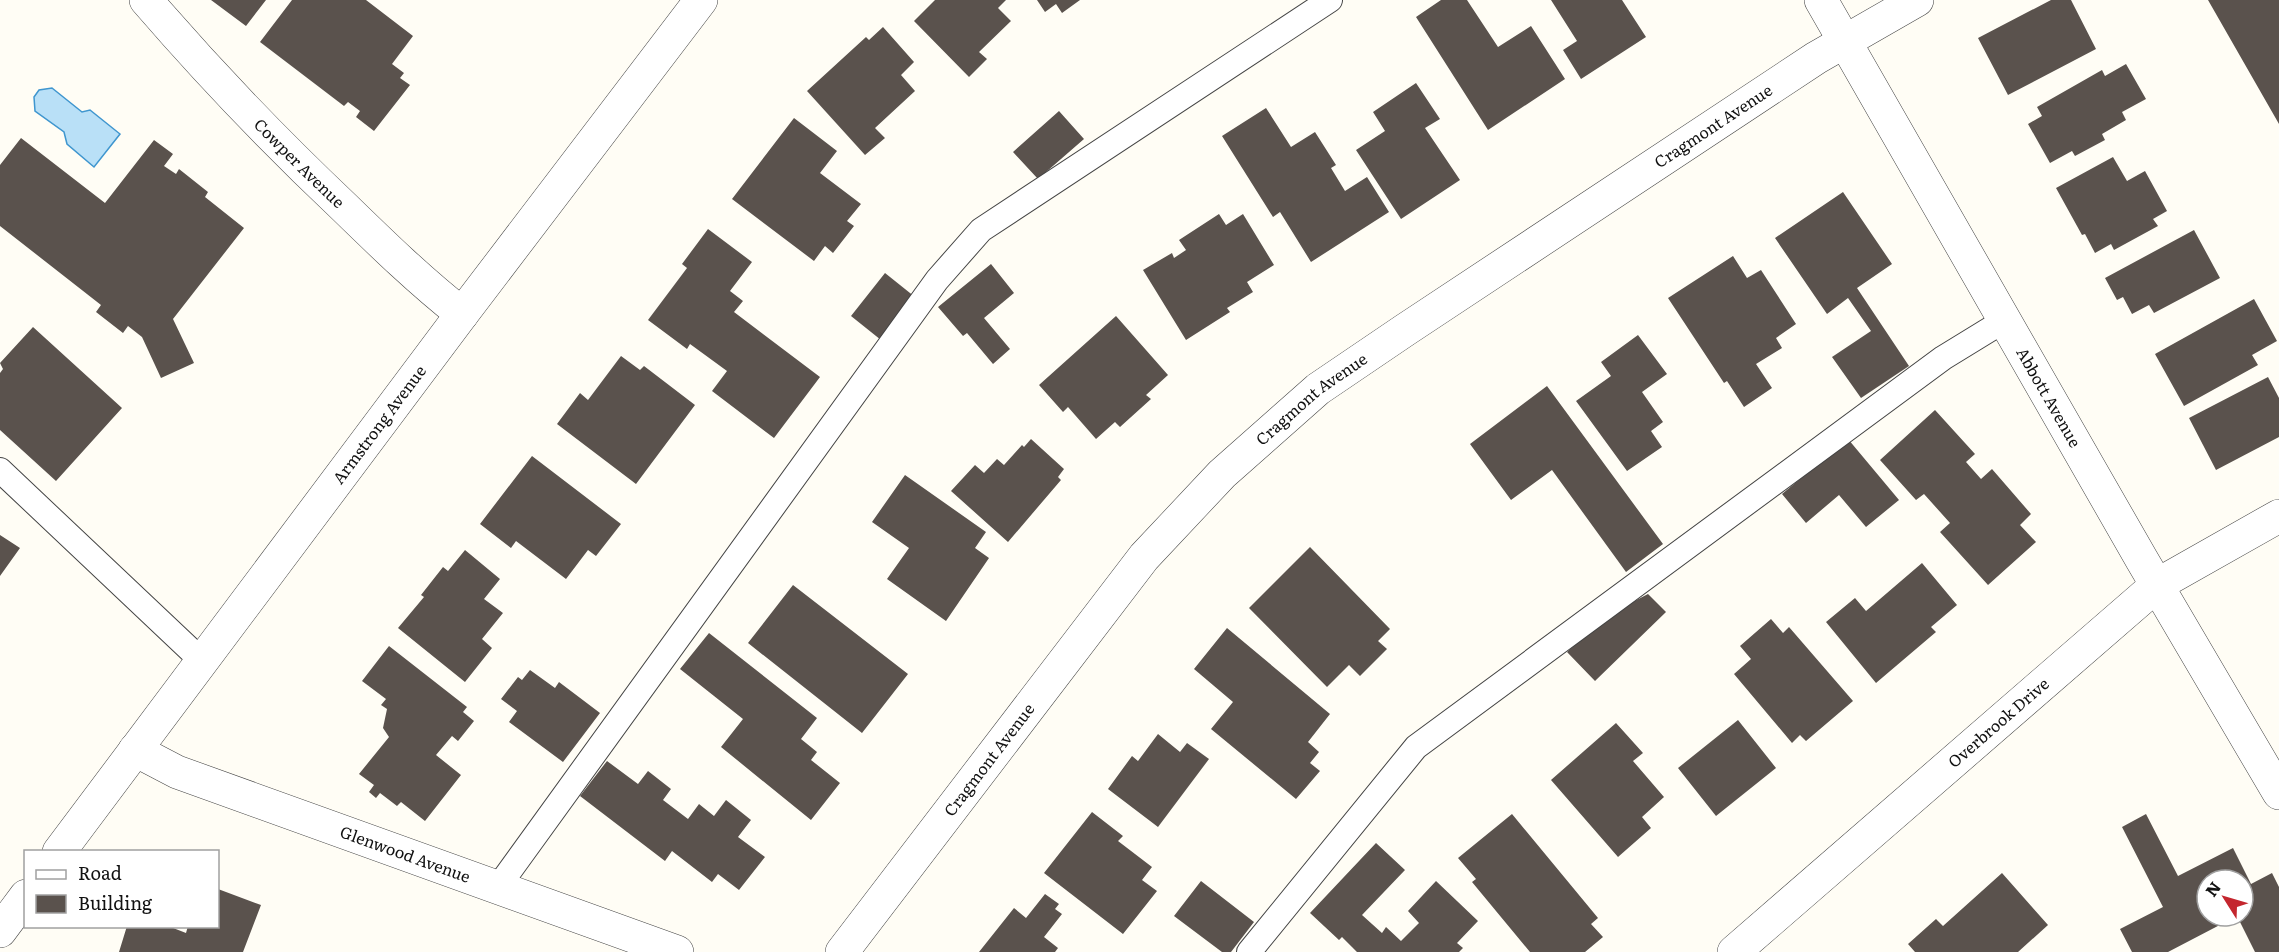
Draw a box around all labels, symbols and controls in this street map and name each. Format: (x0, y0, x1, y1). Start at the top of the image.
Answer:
street label: Cragmont Avenue (1649, 77, 1776, 173)
street label: Cowper Avenue (249, 112, 351, 213)
street label: Abbott Avenue (2011, 342, 2088, 451)
street label: Cragmont Avenue (1250, 346, 1371, 450)
street label: Armstrong Avenue (326, 359, 431, 489)
street label: Overbrook Drive (1942, 671, 2054, 773)
street label: Cragmont Avenue (937, 697, 1039, 821)
street label: Glenwood Avenue (337, 819, 474, 888)
legend (24, 850, 219, 928)
text: Road (78, 859, 122, 886)
north arrow (2195, 868, 2255, 928)
text: N (2199, 876, 2226, 901)
text: Building (78, 889, 153, 916)

